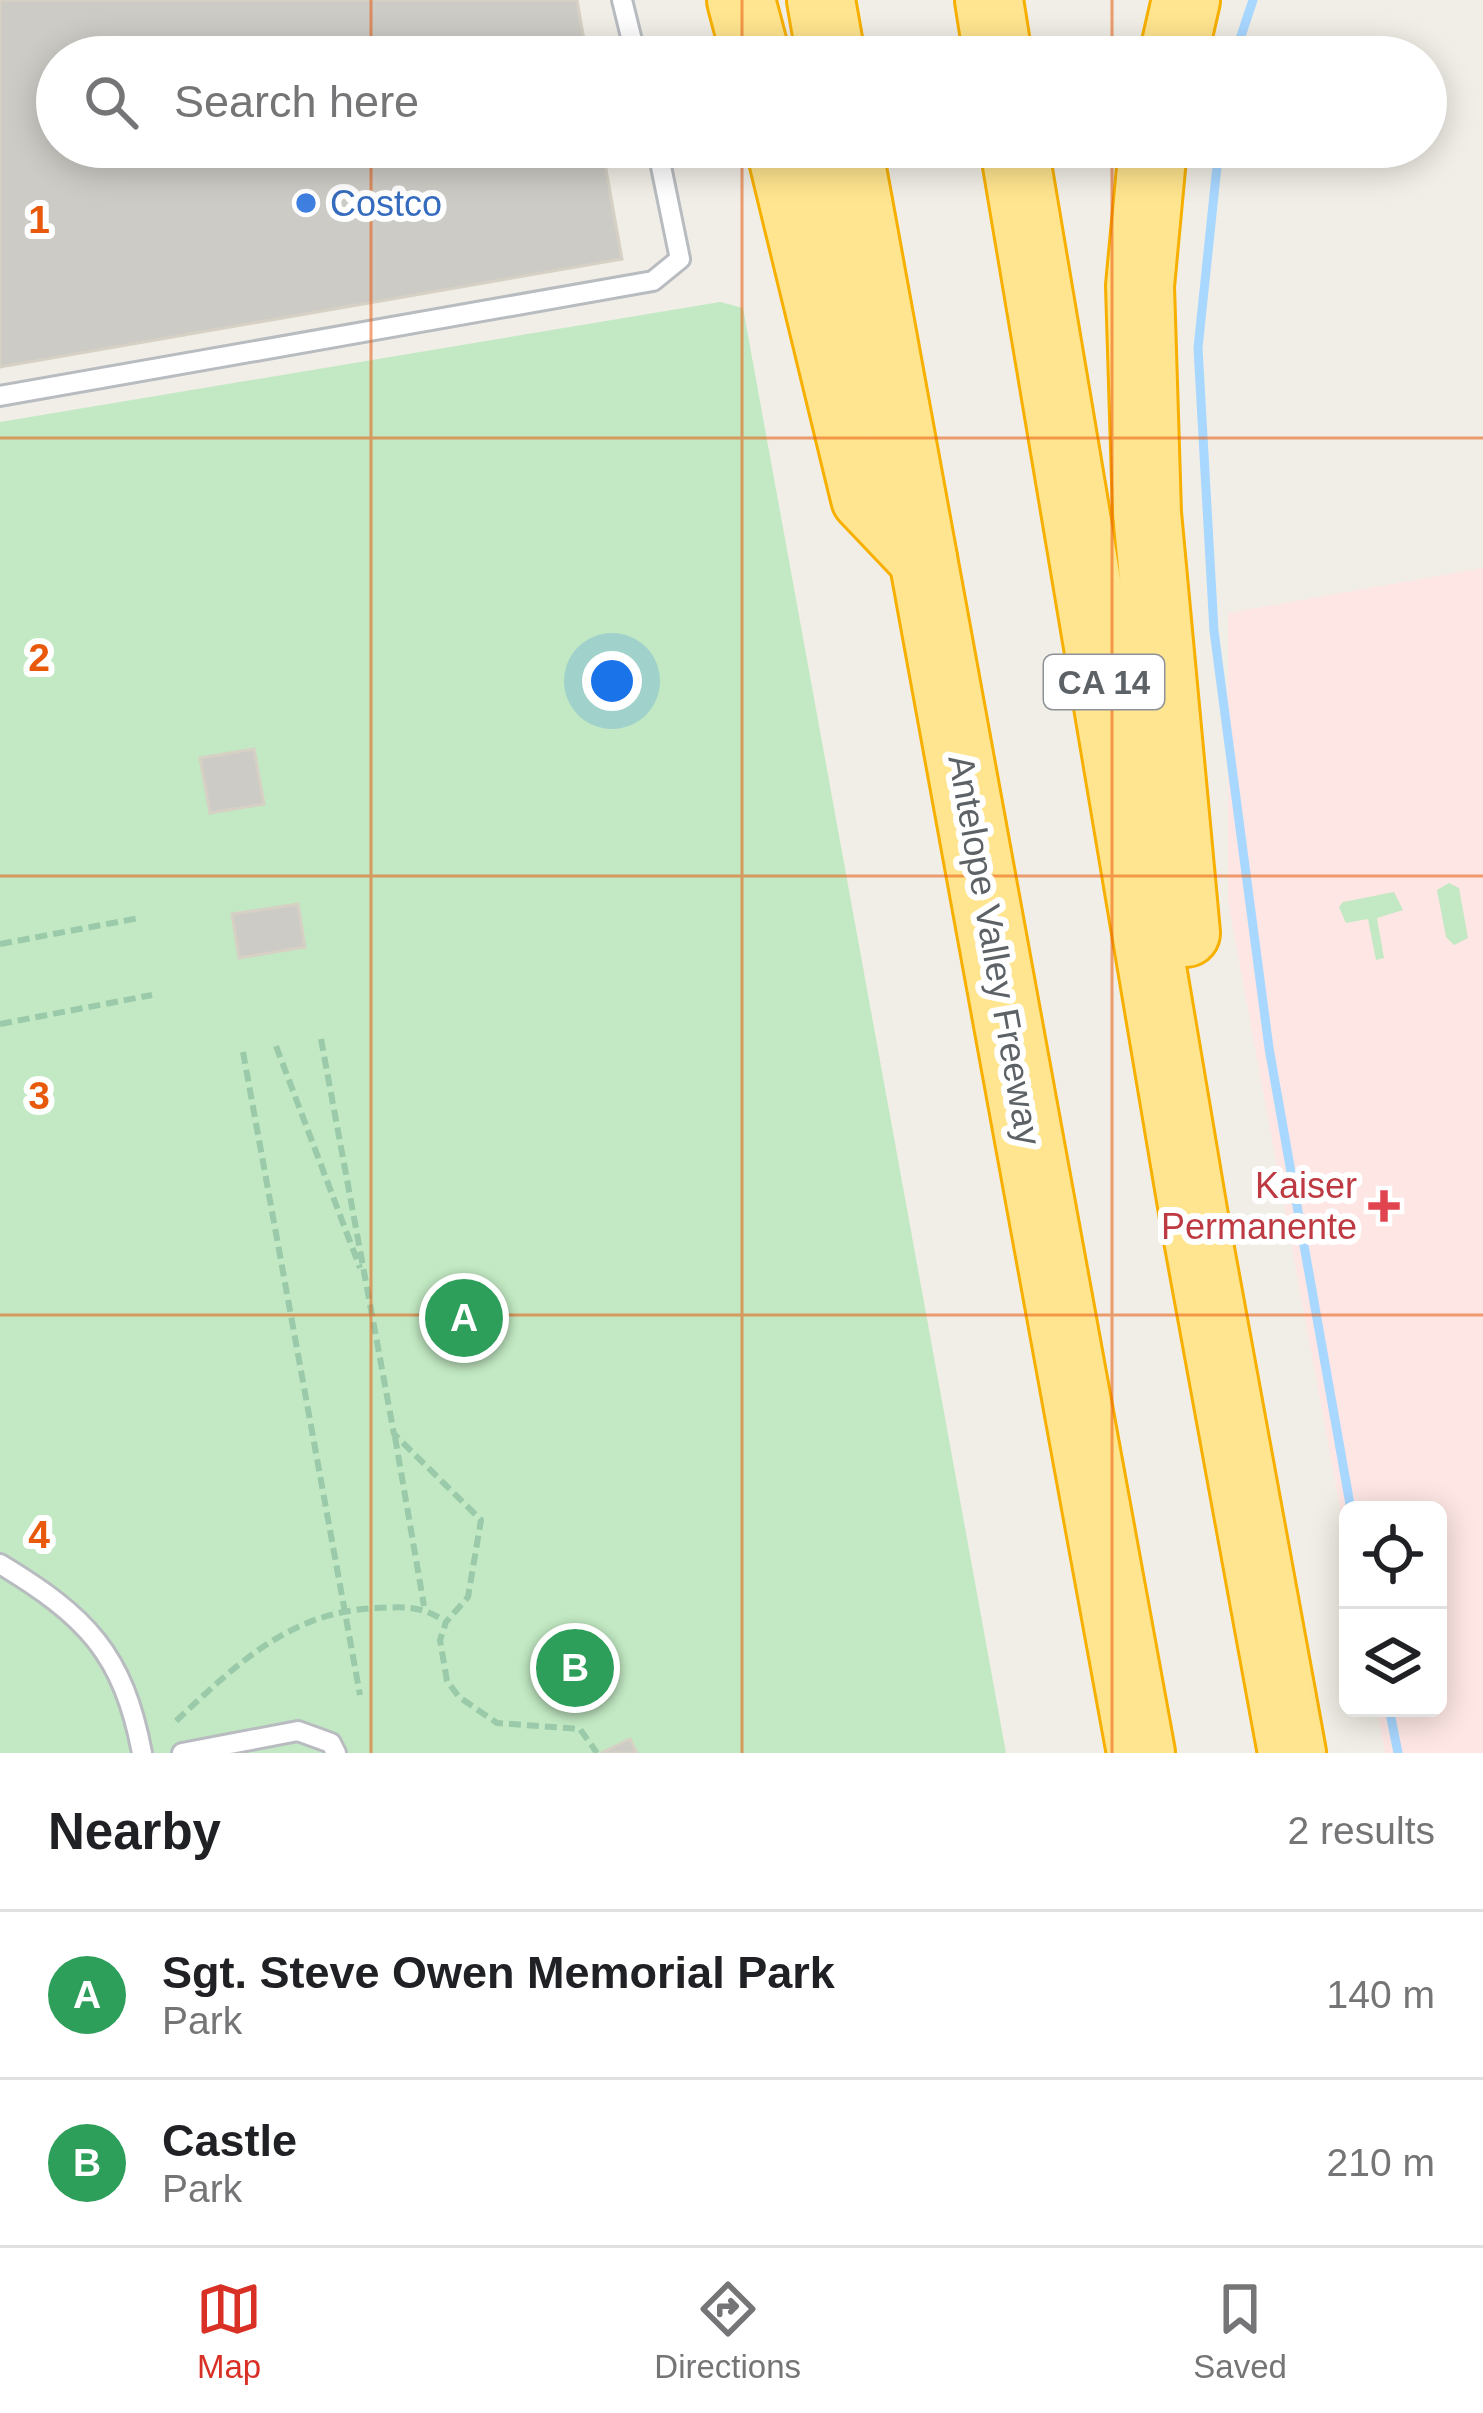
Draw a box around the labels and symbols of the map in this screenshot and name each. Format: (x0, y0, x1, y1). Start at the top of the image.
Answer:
place label: Costco (330, 183, 442, 224)
marker: Costco (293, 190, 319, 216)
text: 1 (28, 198, 50, 241)
text: 2 (28, 636, 50, 679)
your location (582, 651, 642, 711)
road number: CA 14 (1044, 655, 1164, 709)
street label: Antelope Valley Freeway (940, 752, 1050, 1148)
text: 3 (28, 1074, 50, 1117)
place label: Kaiser Permanente (1161, 1165, 1357, 1247)
marker: Kaiser Permanente (1368, 1190, 1400, 1222)
pin: A (425, 1273, 503, 1363)
text: 4 (28, 1513, 50, 1556)
pin: B (536, 1623, 614, 1713)

